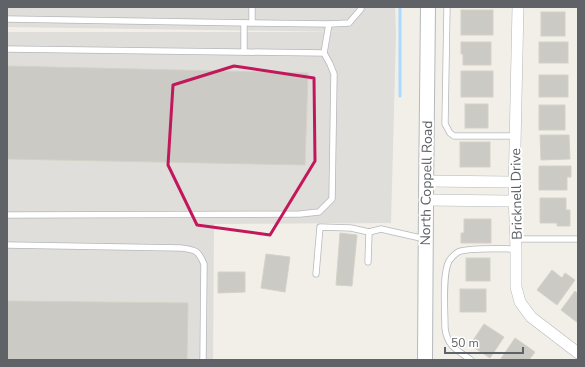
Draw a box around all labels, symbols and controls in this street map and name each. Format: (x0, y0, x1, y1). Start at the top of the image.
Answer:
street label: North Coppell Road (416, 120, 437, 246)
street label: Bricknell Drive (506, 148, 527, 240)
scale bar (445, 329, 523, 355)
text: 50 m (451, 335, 479, 351)

